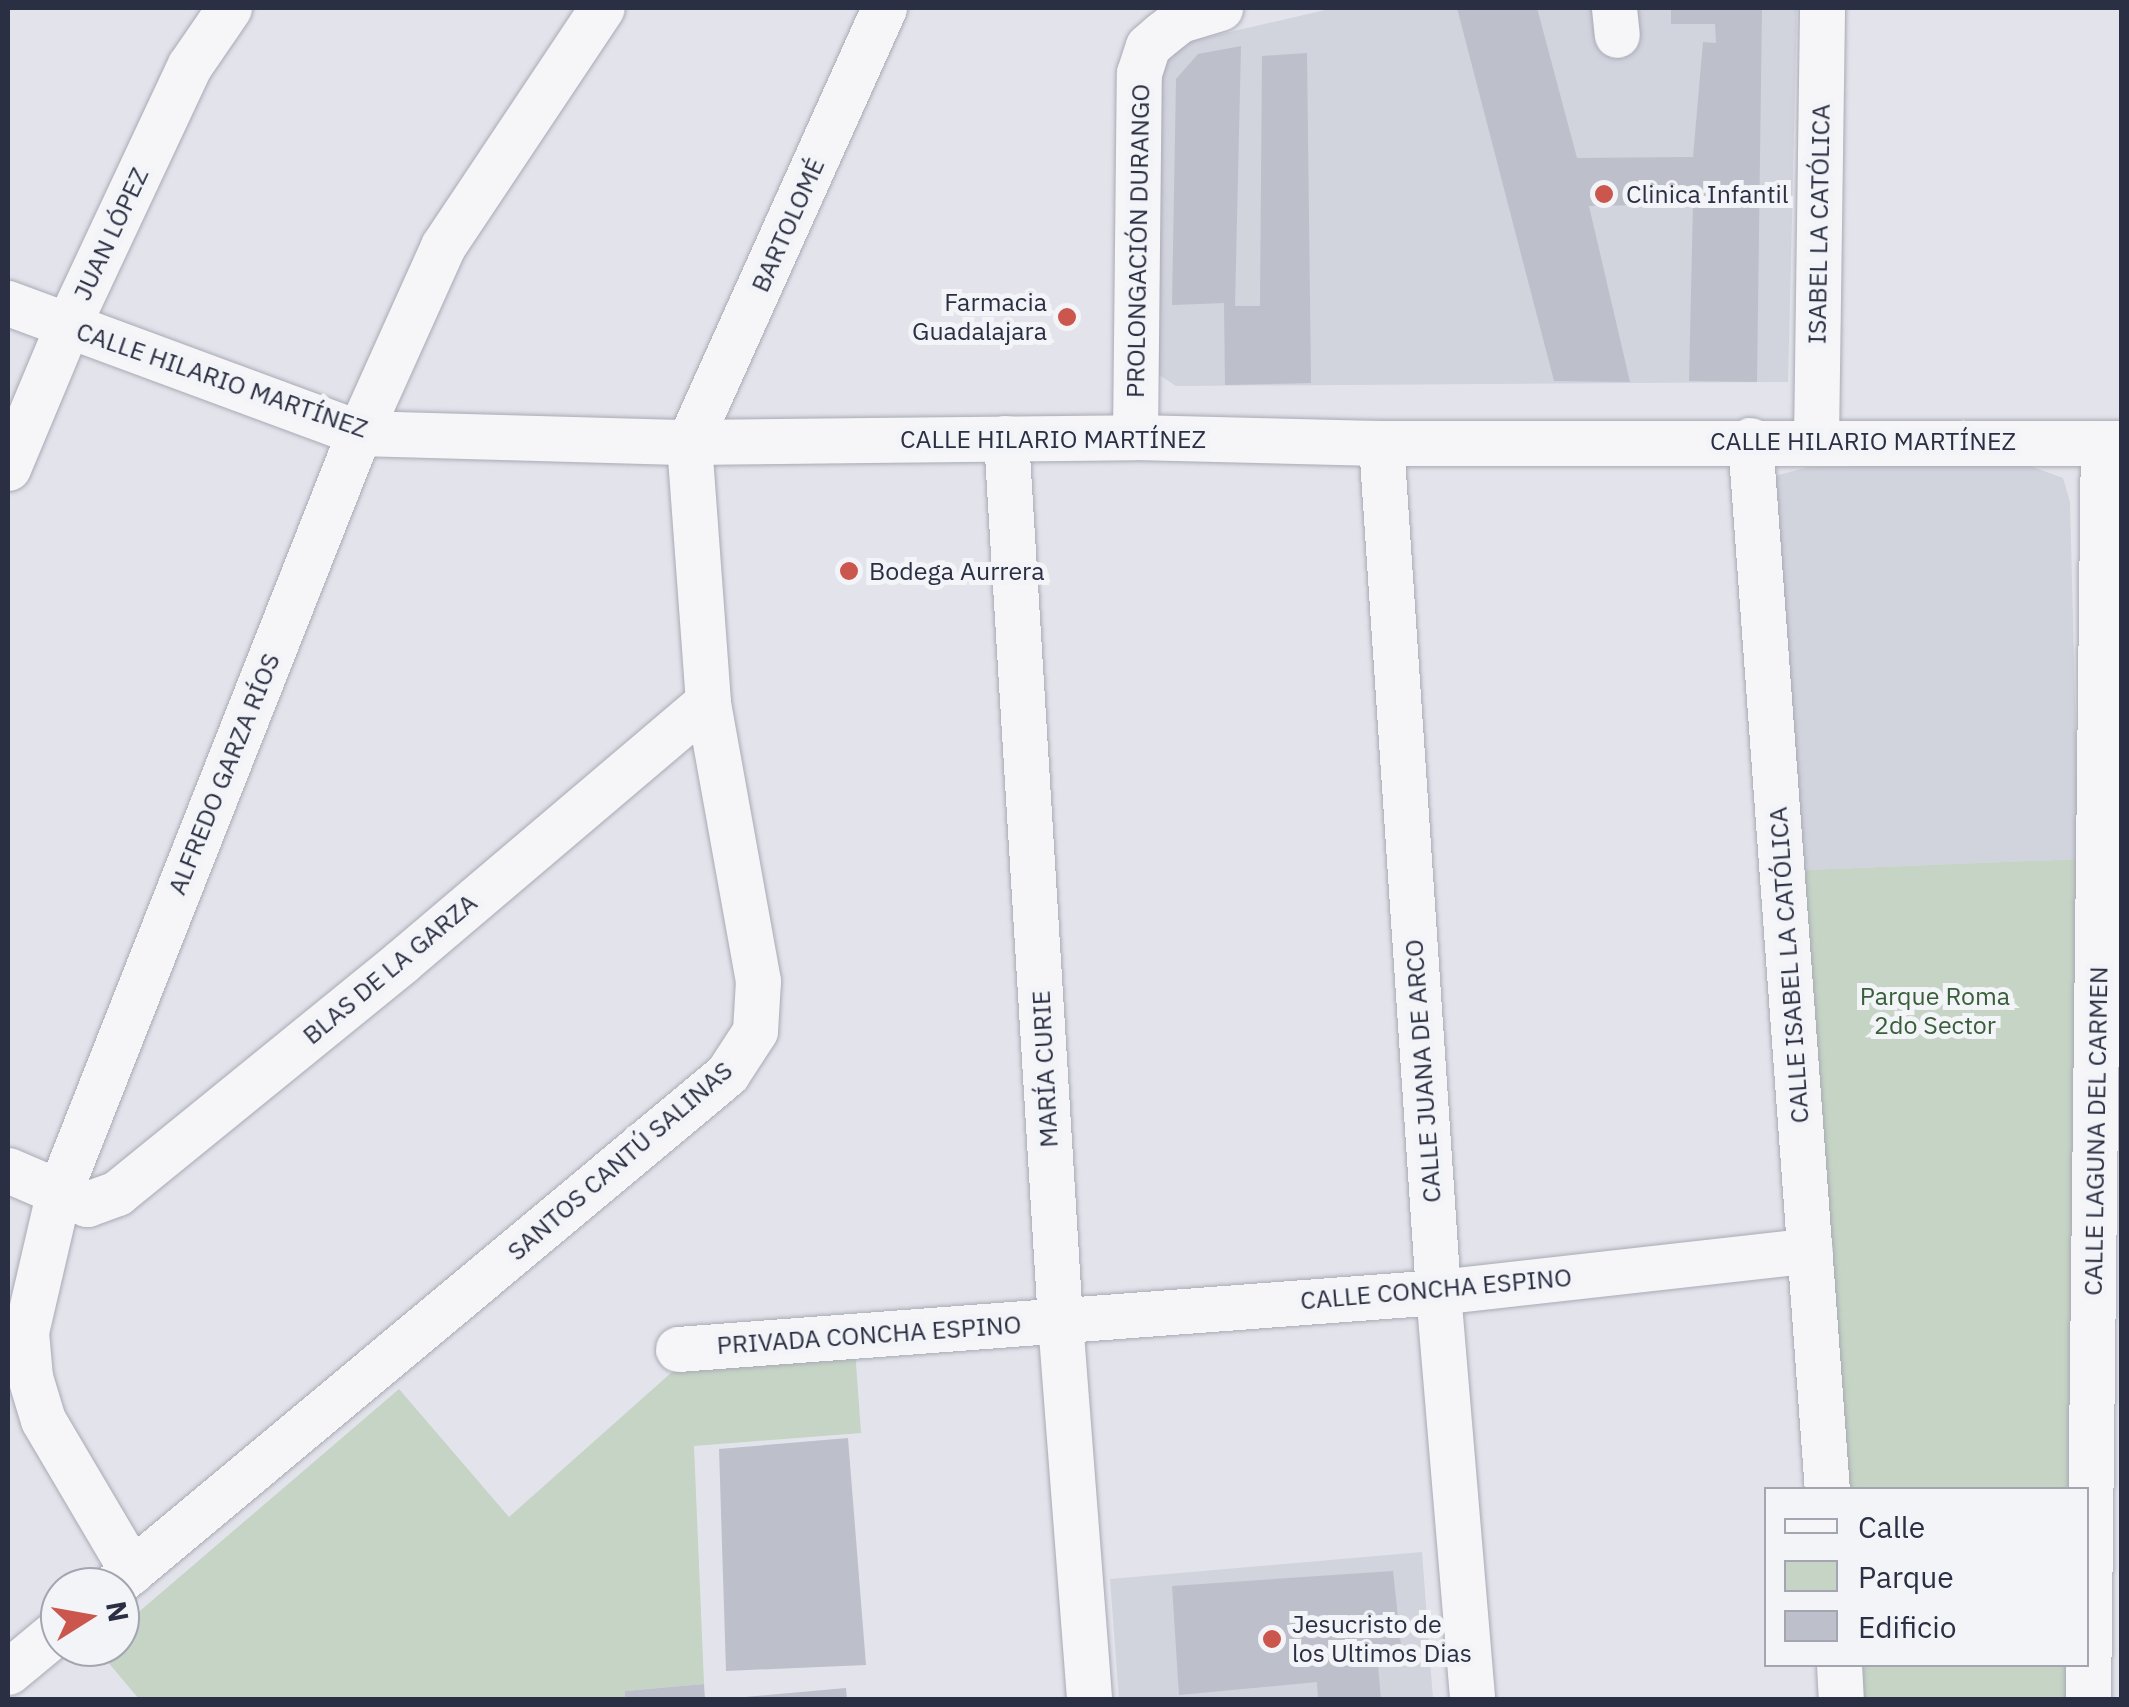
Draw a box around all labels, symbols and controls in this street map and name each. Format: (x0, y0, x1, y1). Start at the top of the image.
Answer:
street label: PROLONGACIÓN DURANGO (1120, 84, 1156, 398)
street label: ISABEL LA CATÓLICA (1802, 104, 1836, 344)
street label: BARTOLOMÉ (745, 153, 831, 297)
street label: JUAN LÓPEZ (67, 163, 155, 305)
place label: Clinica Infantil (1626, 179, 1789, 209)
marker: Clinica Infantil (1591, 181, 1617, 207)
place label: Farmacia Guadalajara (912, 288, 1047, 347)
marker: Farmacia Guadalajara (1056, 306, 1078, 328)
street label: CALLE HILARIO MARTÍNEZ (72, 316, 372, 444)
street label: CALLE HILARIO MARTÍNEZ (900, 424, 1206, 454)
street label: CALLE HILARIO MARTÍNEZ (1710, 426, 2016, 456)
place label: Bodega Aurrera (869, 556, 1045, 586)
marker: Bodega Aurrera (838, 560, 860, 582)
street label: ALFREDO GARZA RÍOS (162, 649, 286, 899)
street label: CALLE ISABEL LA CATÓLICA (1763, 806, 1815, 1124)
street label: BLAS DE LA GARZA (297, 887, 483, 1051)
street label: CALLE JUANA DE ARCO (1399, 938, 1447, 1204)
street label: CALLE LAGUNA DEL CARMEN (2078, 966, 2114, 1296)
park label: Parque Roma 2do Sector (1860, 982, 2010, 1041)
street label: MARÍA CURIE (1026, 990, 1064, 1148)
street label: SANTOS CANTÚ SALINAS (502, 1055, 738, 1267)
street label: CALLE CONCHA ESPINO (1299, 1262, 1573, 1316)
street label: PRIVADA CONCHA ESPINO (716, 1309, 1022, 1361)
legend (1764, 1487, 2089, 1667)
text: Calle (1858, 1507, 1925, 1546)
text: Parque (1858, 1557, 1954, 1596)
north arrow (40, 1567, 140, 1667)
text: N (98, 1598, 138, 1625)
text: Edificio (1858, 1607, 1957, 1646)
place label: Jesucristo de los Ultimos Dias (1292, 1610, 1472, 1669)
marker: Jesucristo de los Ultimos Dias (1261, 1628, 1283, 1650)

